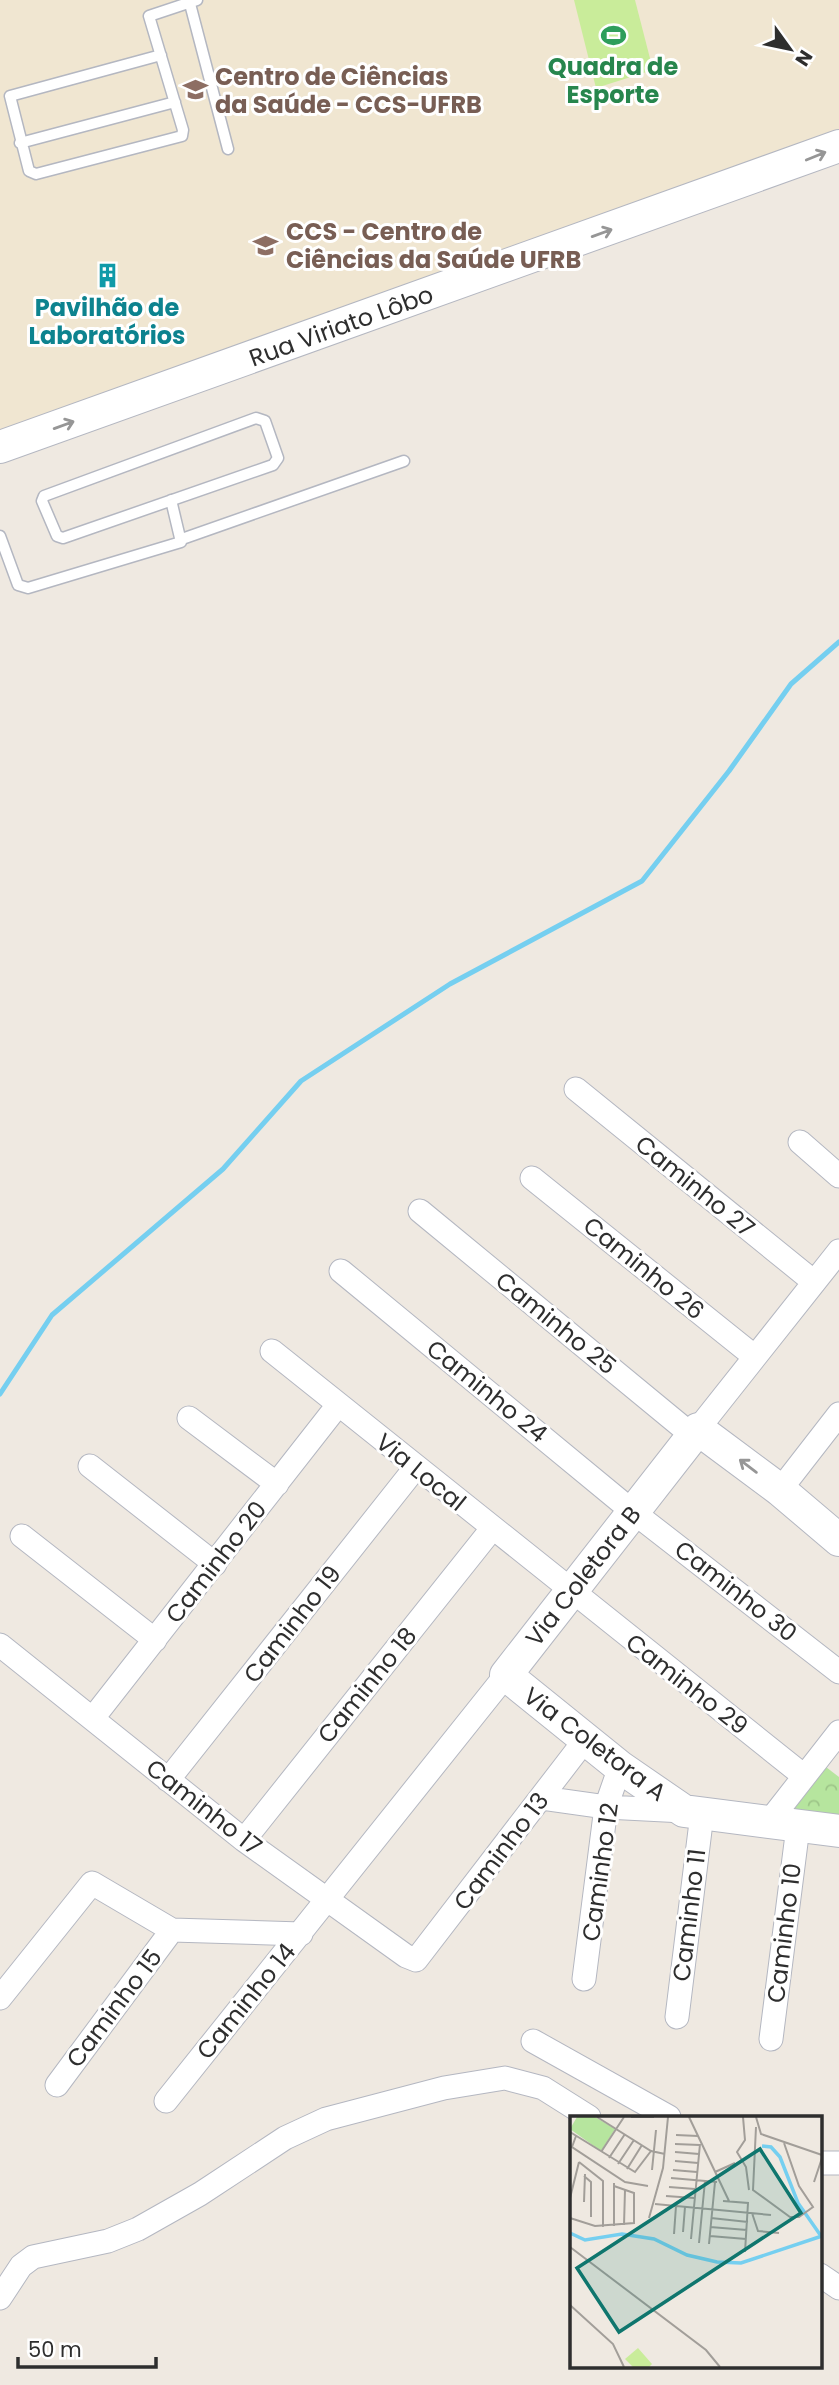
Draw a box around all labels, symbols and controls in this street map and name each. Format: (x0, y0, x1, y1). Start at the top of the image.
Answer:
north arrow (755, 14, 825, 84)
sports icon: Quadra de Esporte (599, 21, 627, 49)
text: N (789, 45, 819, 71)
place label: Quadra de Esporte (548, 50, 678, 111)
place label: Centro de Ciências da Saúde - CCS-UFRB (215, 60, 482, 121)
school or university icon: Centro de Ciências da Saúde - CCS-UFRB (181, 76, 209, 104)
one-way arrow (804, 148, 826, 161)
place label: CCS - Centro de Ciências da Saúde UFRB (286, 215, 581, 276)
one-way arrow (590, 226, 612, 238)
school or university icon: CCS - Centro de Ciências da Saúde UFRB (252, 231, 280, 259)
building icon: Pavilhão de Laboratórios (93, 262, 121, 290)
street label: Rua Viriato Lôbo (244, 277, 438, 375)
place label: Pavilhão de Laboratórios (29, 291, 185, 352)
one-way arrow (53, 417, 75, 430)
street label: Caminho 27 (628, 1128, 762, 1244)
street label: Caminho 26 (577, 1209, 711, 1327)
street label: Caminho 25 (489, 1264, 623, 1382)
street label: Caminho 24 (420, 1332, 554, 1450)
street label: Via Local (369, 1425, 473, 1519)
one-way arrow (739, 1459, 758, 1474)
street label: Caminho 20 (158, 1494, 274, 1630)
street label: Via Coletora B (518, 1499, 648, 1653)
street label: Caminho 30 (668, 1533, 804, 1649)
street label: Caminho 19 (236, 1558, 348, 1690)
street label: Caminho 18 (310, 1620, 424, 1750)
street label: Caminho 29 (619, 1626, 755, 1742)
street label: Via Coletora A (517, 1679, 673, 1809)
street label: Caminho 17 (139, 1751, 269, 1863)
street label: Caminho 13 (446, 1785, 556, 1917)
street label: Caminho 12 (574, 1801, 626, 1943)
street label: Caminho 11 (665, 1847, 713, 1983)
street label: Caminho 10 (759, 1861, 809, 2005)
street label: Caminho 14 (189, 1936, 303, 2066)
street label: Caminho 15 (59, 1942, 169, 2074)
inset map (570, 2116, 822, 2368)
scale bar (18, 2326, 156, 2370)
text: 50 m (28, 2335, 82, 2364)

